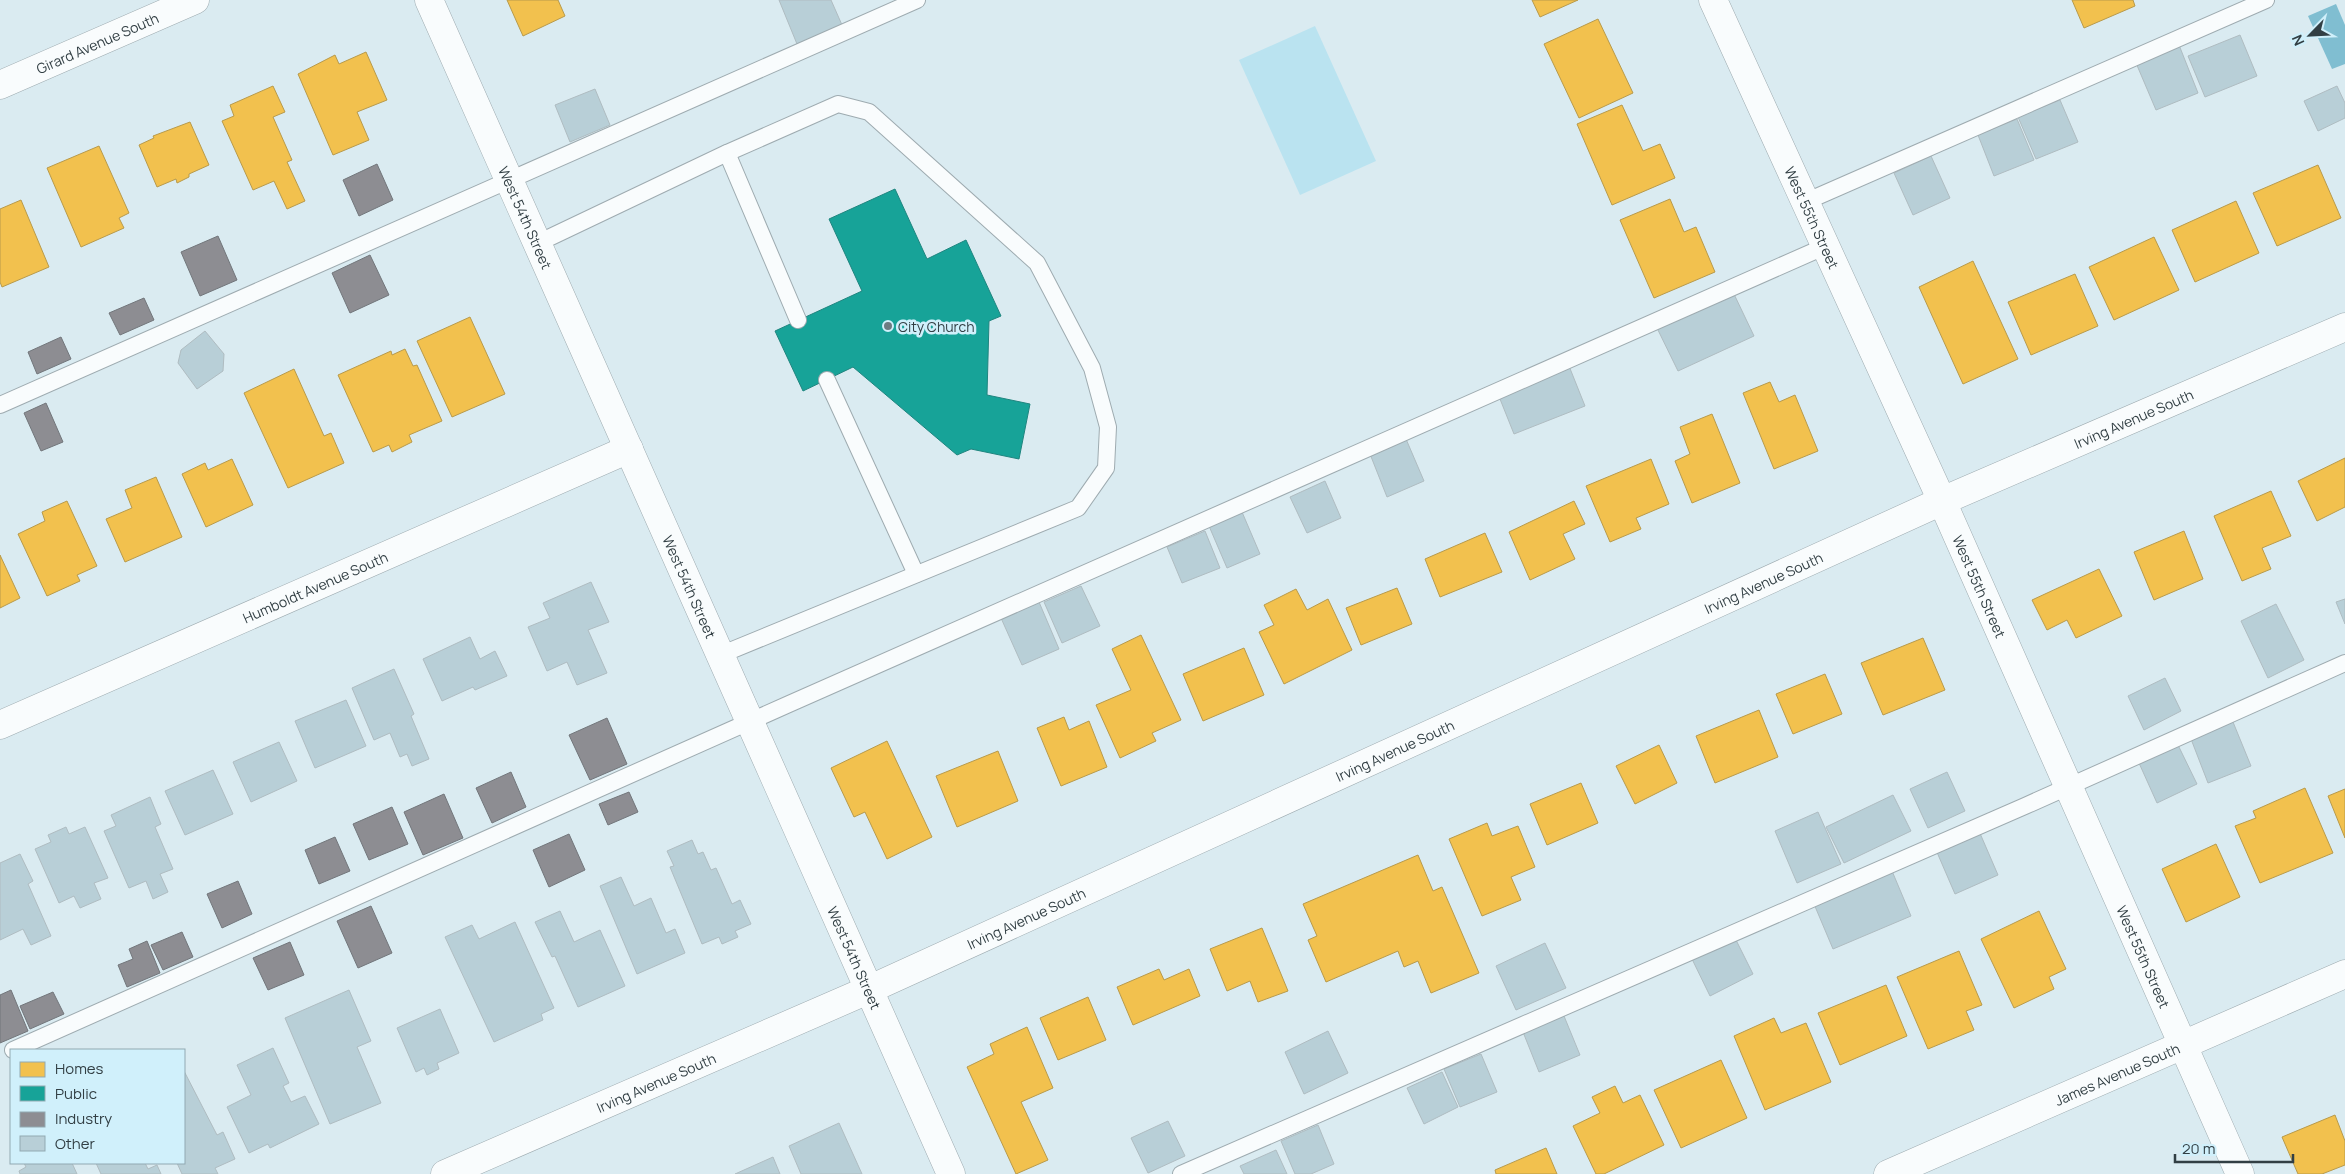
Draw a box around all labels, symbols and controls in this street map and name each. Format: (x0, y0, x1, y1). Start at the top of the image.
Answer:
street label: Girard Avenue South (33, 8, 161, 78)
north arrow (2285, 10, 2335, 60)
text: N (2287, 32, 2308, 49)
street label: West 54th Street (495, 163, 557, 272)
street label: West 55th Street (1781, 163, 1844, 272)
place label: City Church (898, 317, 975, 336)
marker: City Church (882, 320, 894, 332)
street label: Irving Avenue South (2071, 384, 2196, 452)
street label: West 54th Street (659, 532, 721, 641)
street label: West 55th Street (1949, 532, 2011, 641)
street label: Humboldt Avenue South (240, 547, 390, 627)
street label: Irving Avenue South (1701, 547, 1826, 618)
street label: Irving Avenue South (1332, 715, 1457, 785)
street label: Irving Avenue South (964, 883, 1088, 953)
street label: West 55th Street (2113, 902, 2175, 1011)
street label: West 54th Street (824, 903, 886, 1012)
street label: James Avenue South (2052, 1038, 2182, 1109)
street label: Irving Avenue South (593, 1048, 718, 1117)
legend (10, 1049, 185, 1164)
text: Homes (55, 1058, 104, 1079)
text: Public (55, 1083, 97, 1104)
text: Industry (55, 1108, 112, 1129)
scale bar (2175, 1132, 2292, 1164)
text: Other (55, 1133, 96, 1154)
text: 20 m (2182, 1138, 2215, 1159)

